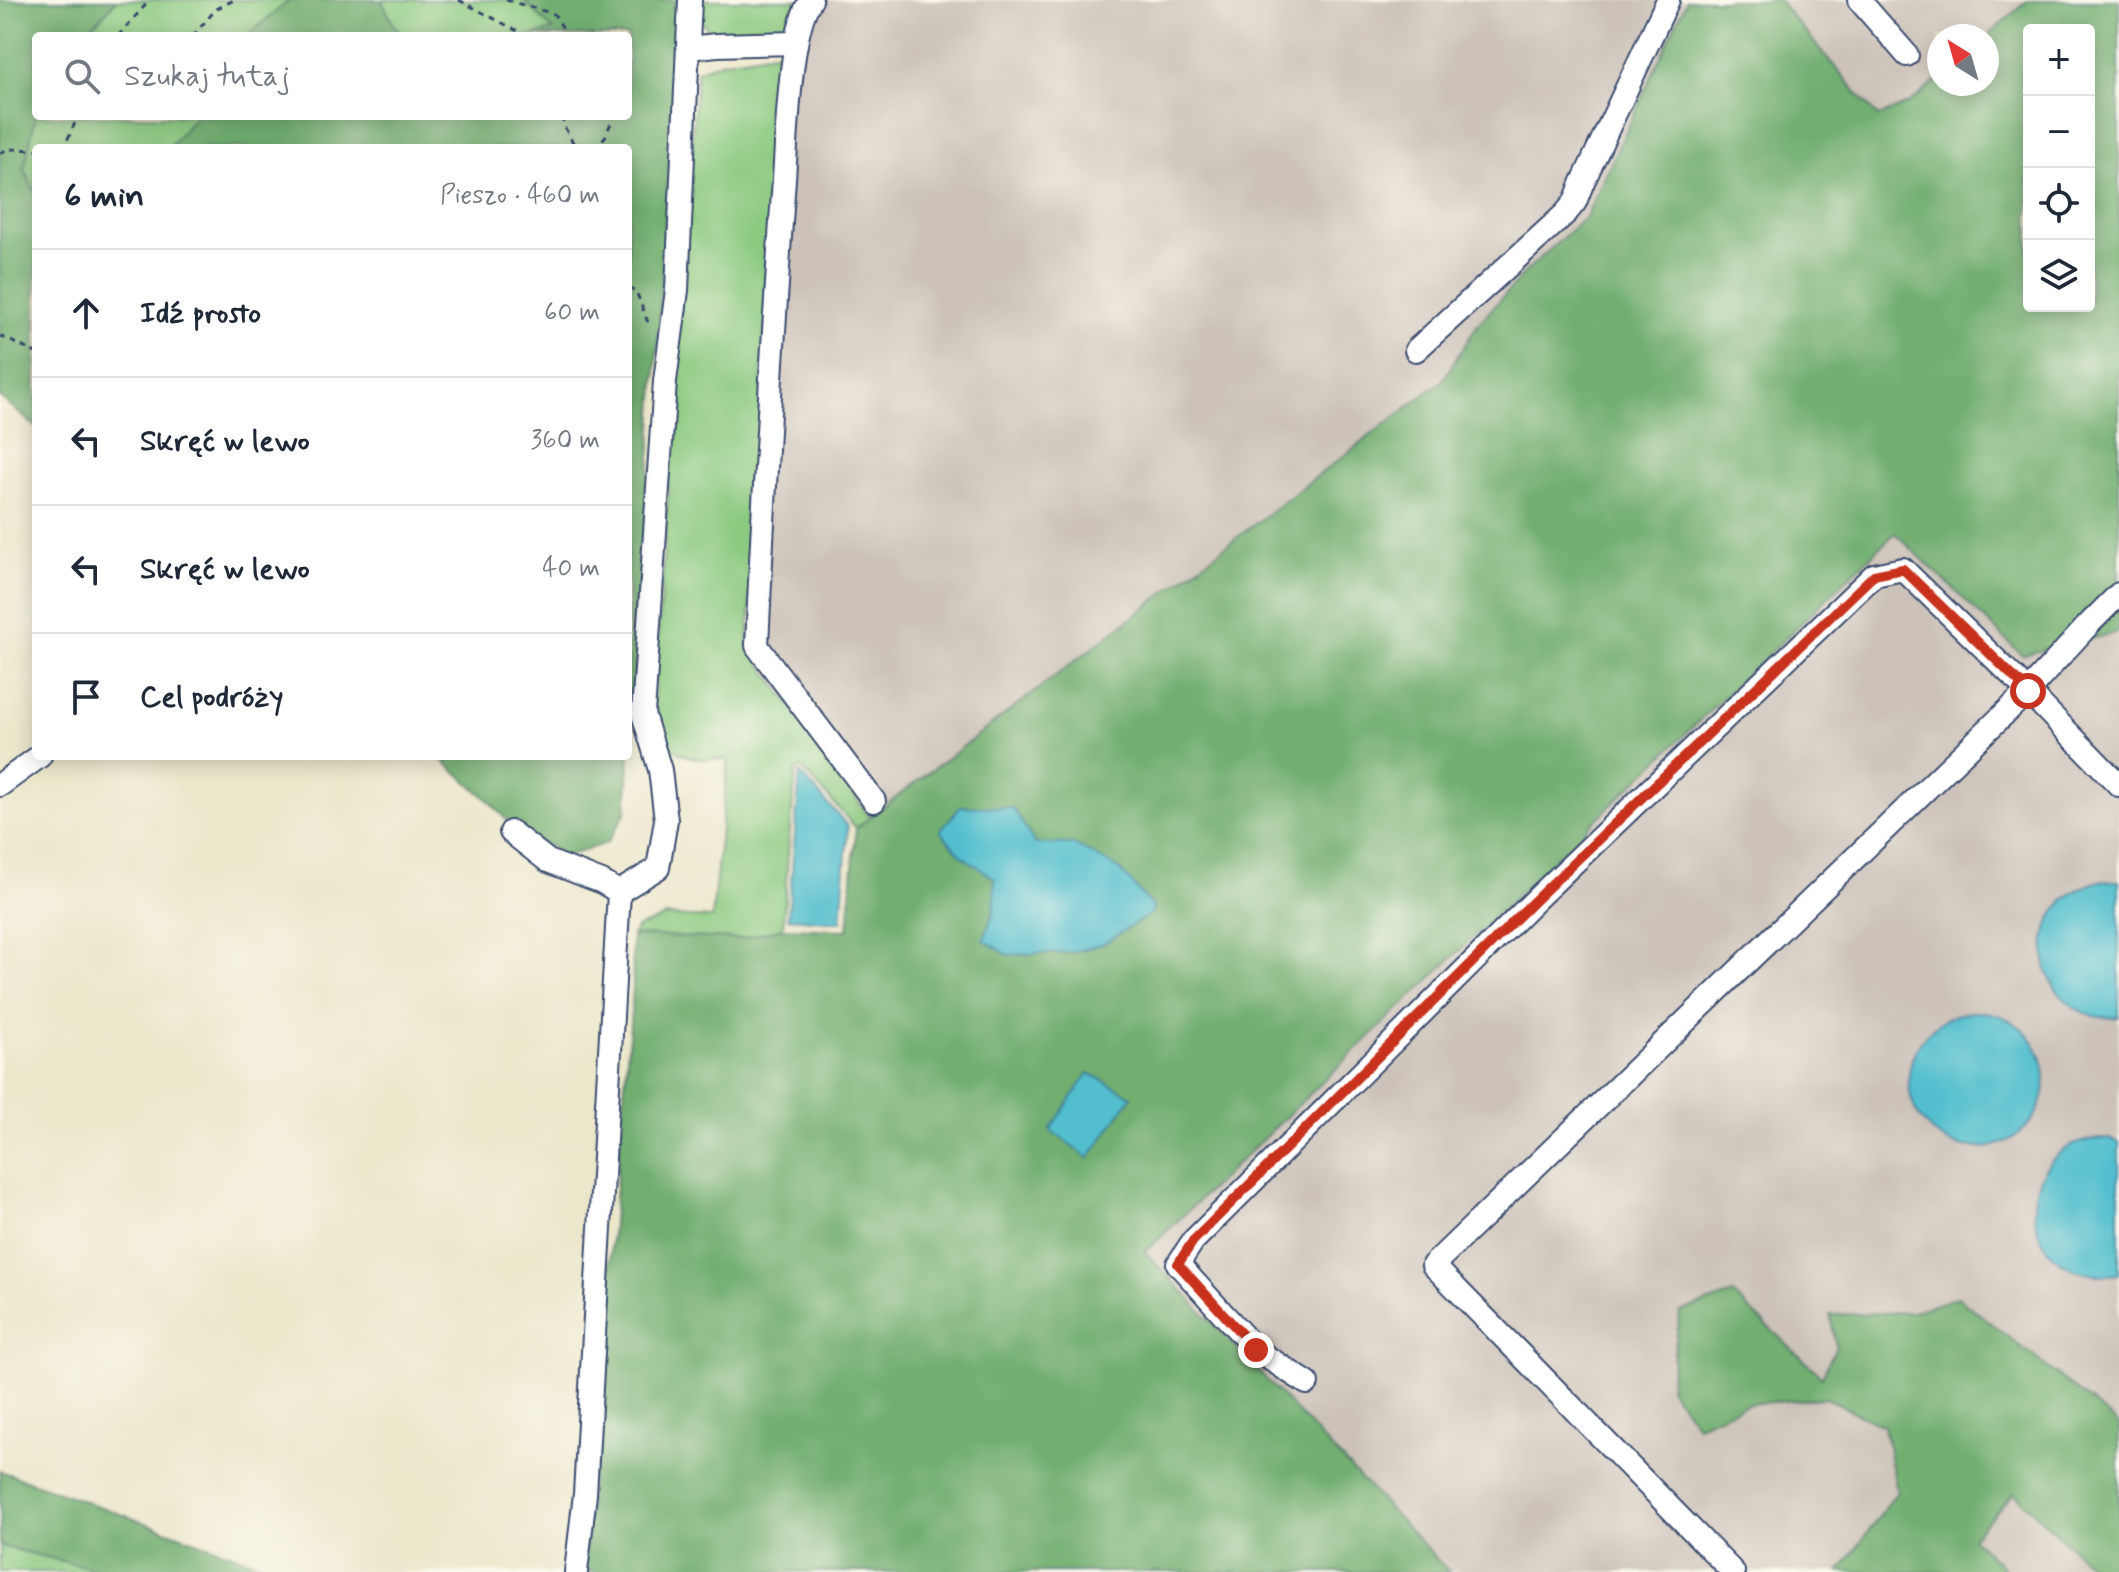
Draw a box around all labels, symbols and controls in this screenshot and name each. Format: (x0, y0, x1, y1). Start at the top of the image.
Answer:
north arrow (1927, 24, 1999, 96)
map controls (2023, 24, 2095, 312)
button: + (2023, 24, 2095, 96)
search box (32, 32, 632, 120)
icon: search (60, 54, 104, 98)
text: Szukaj tutaj (124, 57, 290, 96)
button: − (2023, 96, 2095, 168)
button: locate (2023, 168, 2095, 240)
text: 6 min (64, 174, 144, 219)
text: Pieszo · 460 m (440, 179, 600, 213)
button: layers (2023, 240, 2095, 312)
icon: ahead (64, 291, 108, 335)
text: Idź prosto (140, 294, 261, 333)
text: 60 m (544, 296, 600, 330)
icon: left (64, 419, 108, 463)
text: Skręć w lewo (140, 422, 310, 461)
text: 360 m (531, 424, 600, 458)
icon: left (64, 547, 108, 591)
text: Skręć w lewo (140, 550, 310, 589)
text: 40 m (542, 552, 600, 586)
route start (2010, 673, 2046, 709)
icon: arrive (64, 675, 108, 719)
text: Cel podróży (140, 678, 284, 717)
route end (1238, 1332, 1274, 1368)

